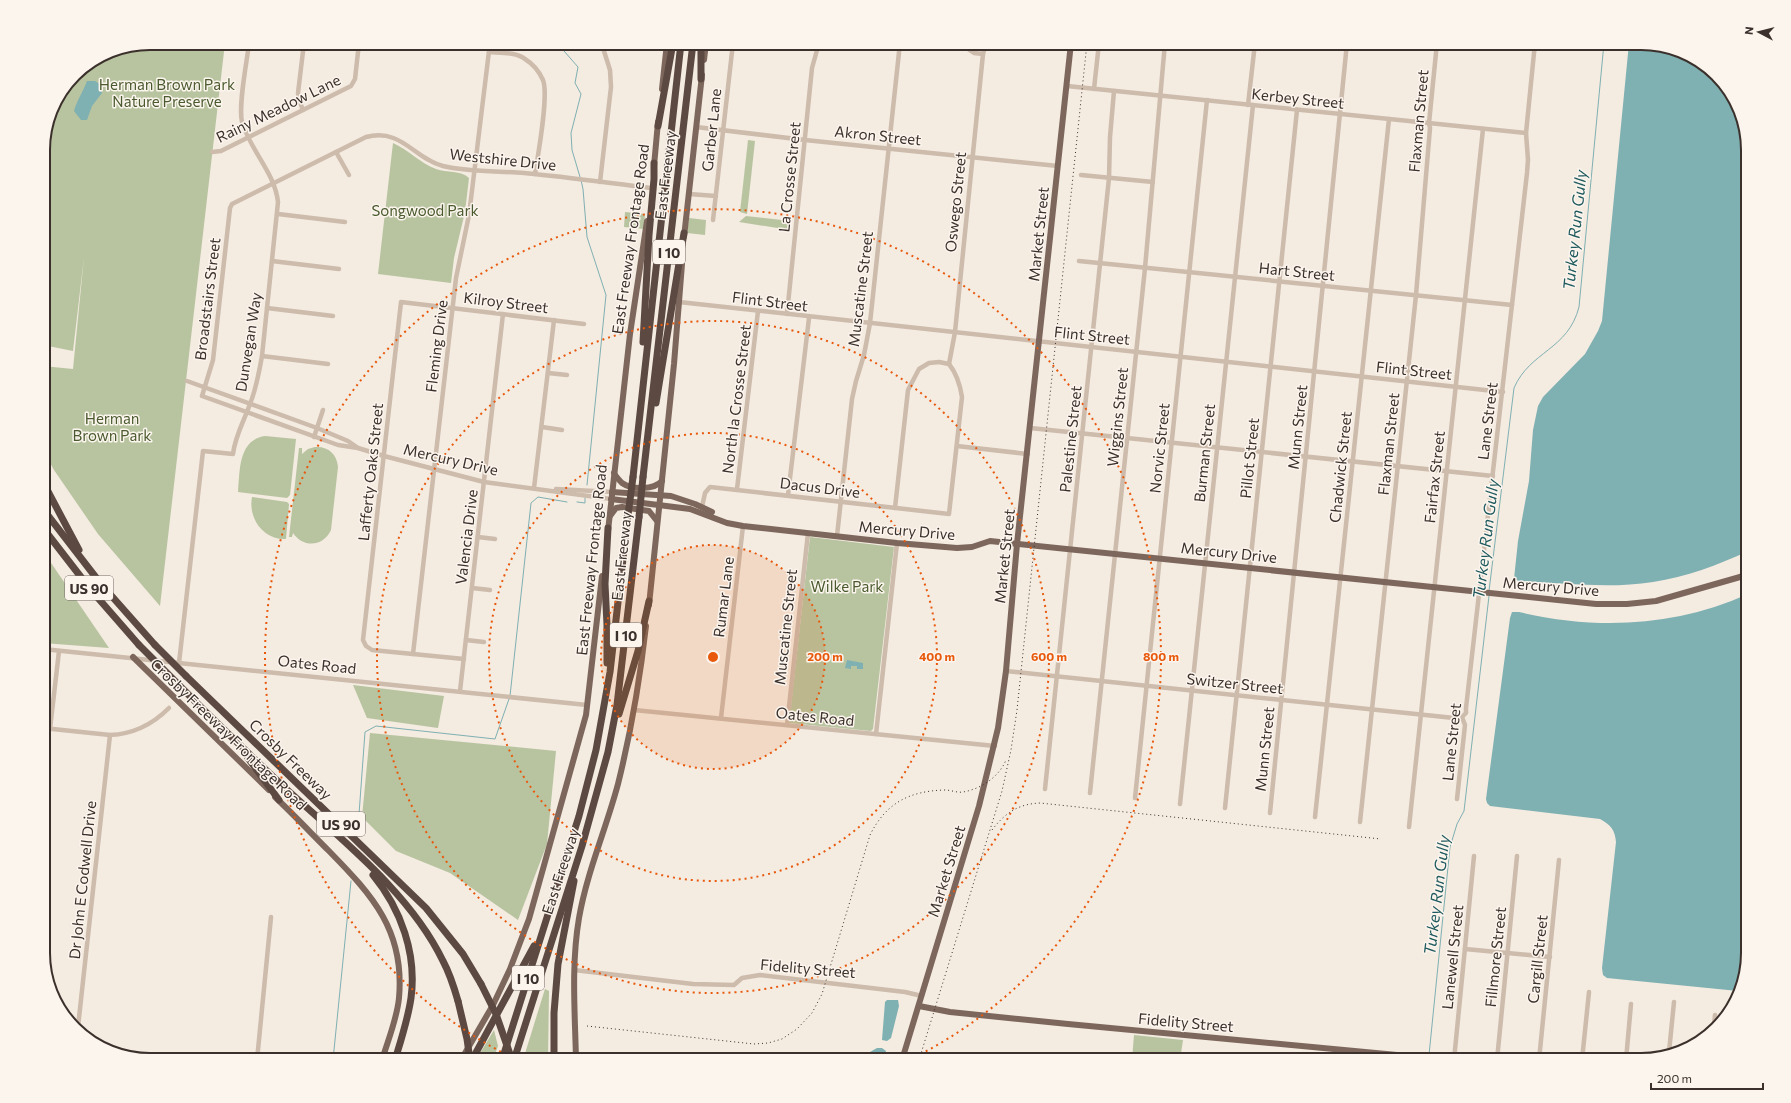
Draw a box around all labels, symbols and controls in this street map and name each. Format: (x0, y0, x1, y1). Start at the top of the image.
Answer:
north arrow (1739, 12, 1779, 52)
text: N (1742, 26, 1756, 36)
street label: Flaxman Street (1405, 69, 1431, 173)
street label: Rainy Meadow Lane (213, 70, 343, 146)
park label: Herman Brown Park Nature Preserve (99, 75, 235, 110)
street label: Kerbey Street (1251, 84, 1345, 112)
street label: Garber Lane (698, 87, 724, 172)
street label: La Crosse Street (774, 121, 804, 233)
street label: Akron Street (834, 121, 922, 149)
street label: East Freeway (651, 129, 679, 221)
street label: East Freeway Frontage Road (608, 143, 652, 335)
street label: Westshire Drive (449, 144, 557, 174)
street label: Oswego Street (941, 151, 969, 253)
water label: Turkey Run Gully (1558, 168, 1590, 291)
street label: Market Street (1024, 186, 1052, 282)
park label: Songwood Park (371, 201, 479, 219)
street label: Muscatine Street (844, 230, 876, 348)
street label: Broadstairs Street (191, 237, 223, 361)
road number: I 10 (653, 240, 685, 264)
street label: Hart Street (1258, 258, 1336, 284)
street label: Flint Street (731, 287, 809, 315)
street label: Kilroy Street (463, 288, 549, 316)
street label: Dunvegan Way (231, 291, 265, 393)
street label: Fleming Drive (421, 299, 451, 393)
street label: Flint Street (1053, 322, 1131, 348)
street label: North la Crosse Street (718, 323, 754, 475)
street label: Flint Street (1375, 357, 1453, 383)
street label: Wiggins Street (1103, 366, 1131, 468)
street label: Lane Street (1473, 381, 1501, 461)
street label: Munn Street (1284, 384, 1310, 470)
street label: Palestine Street (1055, 385, 1085, 493)
street label: Flaxman Street (1374, 392, 1402, 496)
street label: Lafferty Oaks Street (354, 402, 386, 542)
street label: Norvic Street (1145, 402, 1173, 494)
street label: Burman Street (1190, 403, 1218, 503)
park label: Herman Brown Park (73, 409, 151, 444)
street label: Chadwick Street (1325, 410, 1355, 524)
street label: Pillot Street (1236, 417, 1262, 499)
street label: Fairfax Street (1420, 430, 1448, 524)
street label: Mercury Drive (402, 439, 500, 479)
street label: East Freeway Frontage Road (572, 464, 610, 656)
street label: Dacus Drive (779, 473, 861, 501)
water label: Turkey Run Gully (1468, 477, 1502, 600)
street label: Valencia Drive (451, 488, 481, 586)
street label: Market Street (990, 508, 1018, 604)
street label: East Freeway (607, 510, 635, 601)
street label: Mercury Drive (858, 517, 956, 543)
street label: Mercury Drive (1180, 538, 1278, 566)
street label: Rumar Lane (709, 556, 737, 638)
street label: Muscatine Street (770, 568, 800, 686)
street label: Mercury Drive (1502, 573, 1600, 599)
road number: US 90 (65, 576, 113, 600)
park label: Wilke Park (811, 577, 883, 595)
road number: I 10 (610, 623, 642, 647)
text: 200 m (807, 649, 843, 663)
text: 400 m (919, 649, 955, 663)
text: 600 m (1031, 649, 1067, 663)
text: 800 m (1143, 649, 1179, 663)
centre of rings (706, 650, 720, 664)
street label: Oates Road (277, 651, 357, 677)
street label: Crosby Freeway Frontage Road (147, 654, 311, 814)
street label: Switzer Street (1186, 669, 1284, 697)
street label: Lane Street (1438, 702, 1464, 782)
street label: Oates Road (775, 703, 855, 729)
street label: Munn Street (1251, 706, 1277, 792)
street label: Crosby Freeway (246, 715, 336, 803)
street label: Dr John E Codwell Drive (65, 800, 99, 960)
road number: US 90 (317, 812, 365, 836)
street label: Market Street (923, 823, 969, 919)
street label: East Freeway (538, 825, 582, 916)
water label: Turkey Run Gully (1419, 833, 1453, 956)
street label: Lanewell Street (1438, 904, 1466, 1010)
street label: Fillmore Street (1481, 906, 1509, 1008)
street label: Cargill Street (1523, 914, 1551, 1004)
street label: Fidelity Street (759, 955, 857, 981)
road number: I 10 (512, 966, 544, 990)
street label: Fidelity Street (1137, 1009, 1235, 1035)
scale bar (1651, 1065, 1763, 1091)
text: 200 m (1657, 1071, 1692, 1085)

